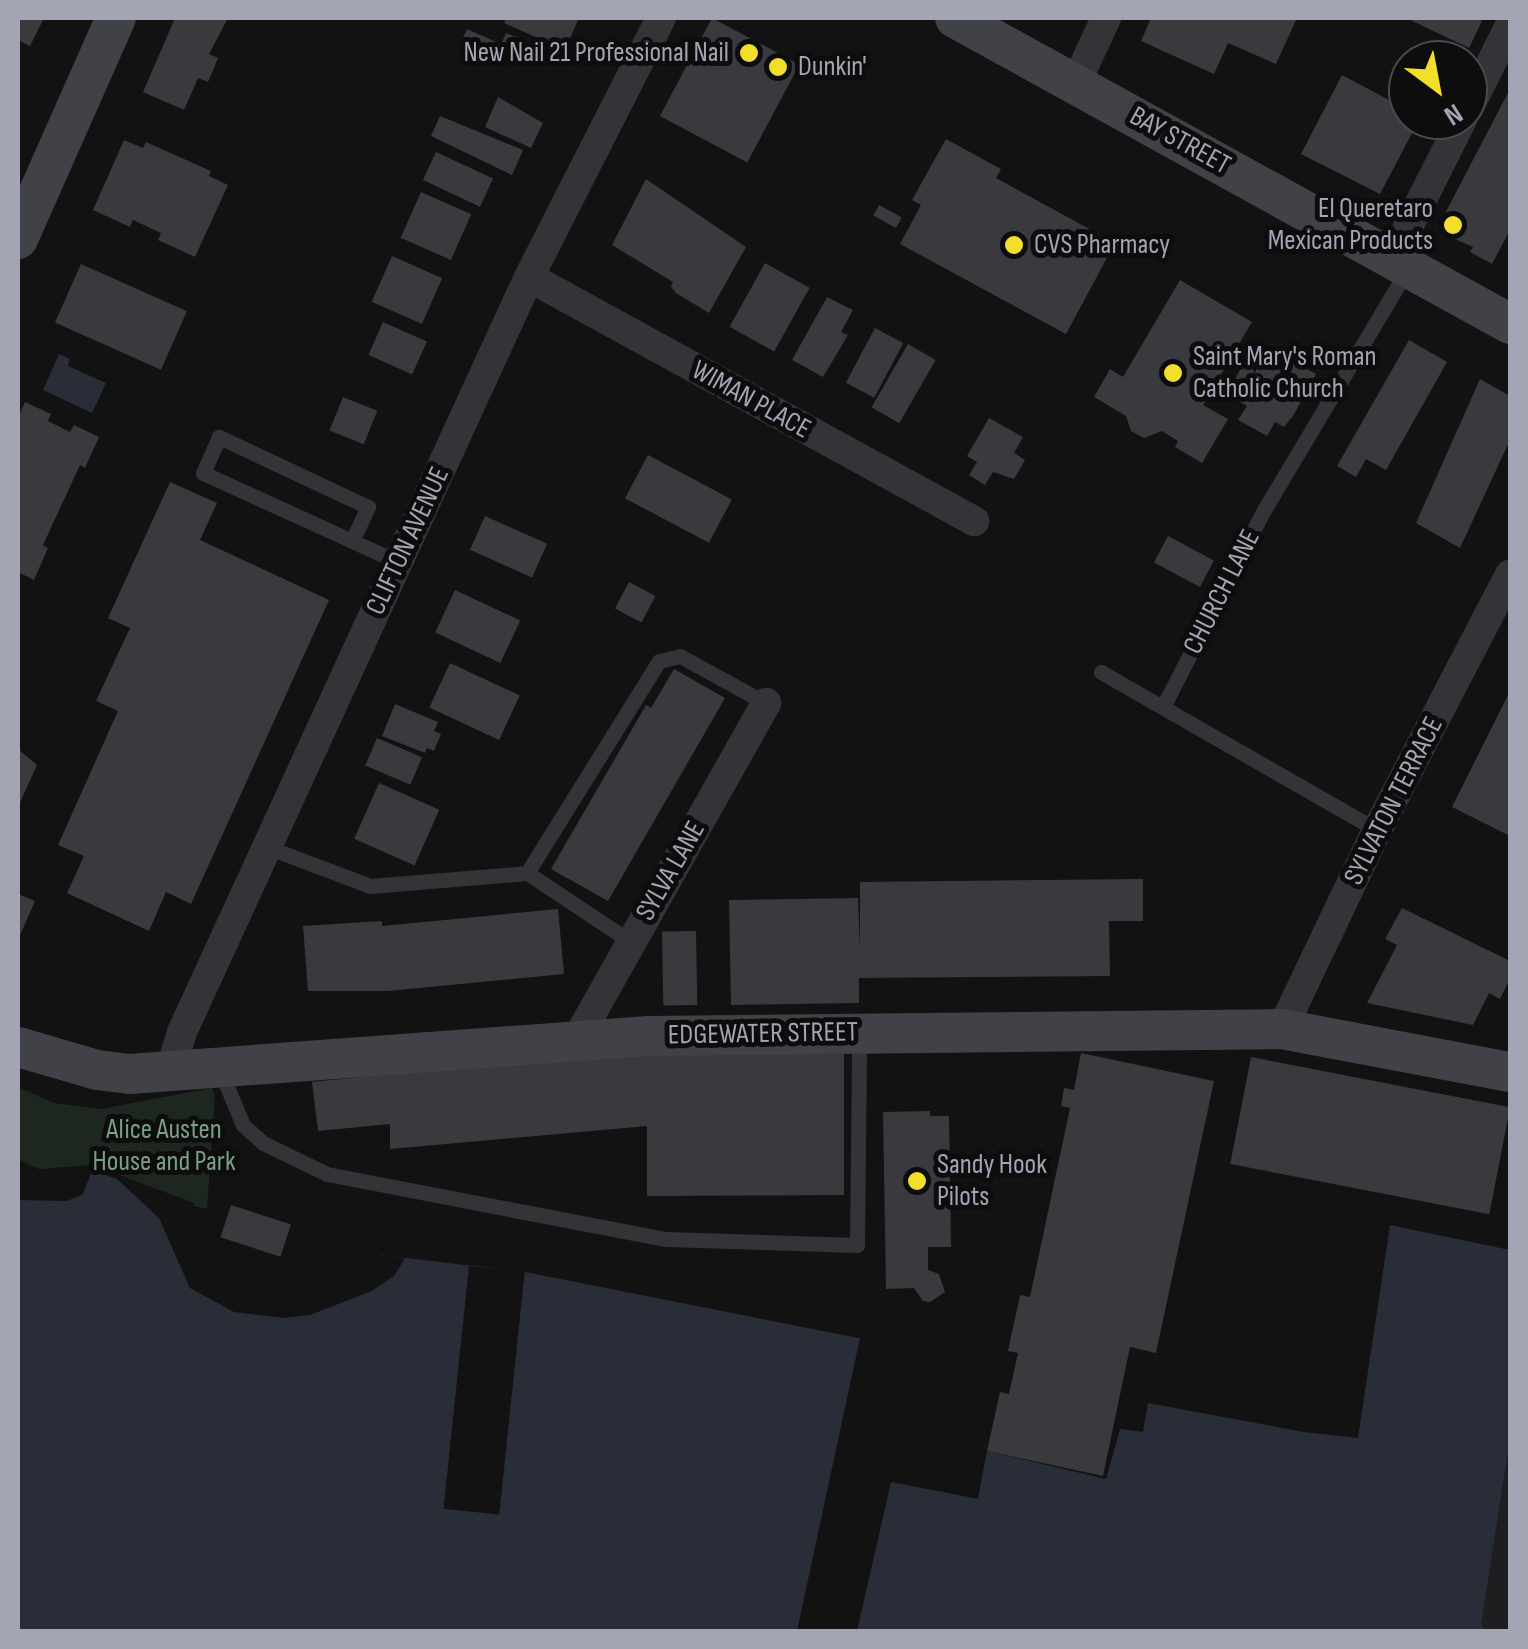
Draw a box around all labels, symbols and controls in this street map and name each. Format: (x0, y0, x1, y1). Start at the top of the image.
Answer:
place label: New Nail 21 Professional Nail (463, 36, 729, 70)
north arrow (1388, 40, 1488, 140)
marker: New Nail 21 Professional Nail (738, 42, 760, 64)
place label: Dunkin' (798, 50, 867, 84)
marker: Dunkin' (767, 56, 789, 78)
text: N (1438, 96, 1468, 132)
street label: BAY STREET (1124, 100, 1236, 182)
place label: El Queretaro Mexican Products (1268, 192, 1433, 258)
marker: El Queretaro Mexican Products (1442, 214, 1464, 236)
place label: CVS Pharmacy (1034, 228, 1170, 262)
marker: CVS Pharmacy (1003, 234, 1025, 256)
place label: Saint Mary's Roman Catholic Church (1193, 340, 1376, 406)
street label: WIMAN PLACE (686, 354, 816, 446)
marker: Saint Mary's Roman Catholic Church (1162, 362, 1184, 384)
street label: CLIFTON AVENUE (359, 462, 457, 620)
street label: CHURCH LANE (1176, 524, 1268, 660)
street label: SYLVATON TERRACE (1337, 711, 1451, 891)
street label: SYLVA LANE (629, 815, 713, 927)
street label: EDGEWATER STREET (668, 1016, 858, 1052)
park label: Alice Austen House and Park (92, 1113, 236, 1179)
place label: Sandy Hook Pilots (937, 1148, 1047, 1214)
marker: Sandy Hook Pilots (906, 1170, 928, 1192)

